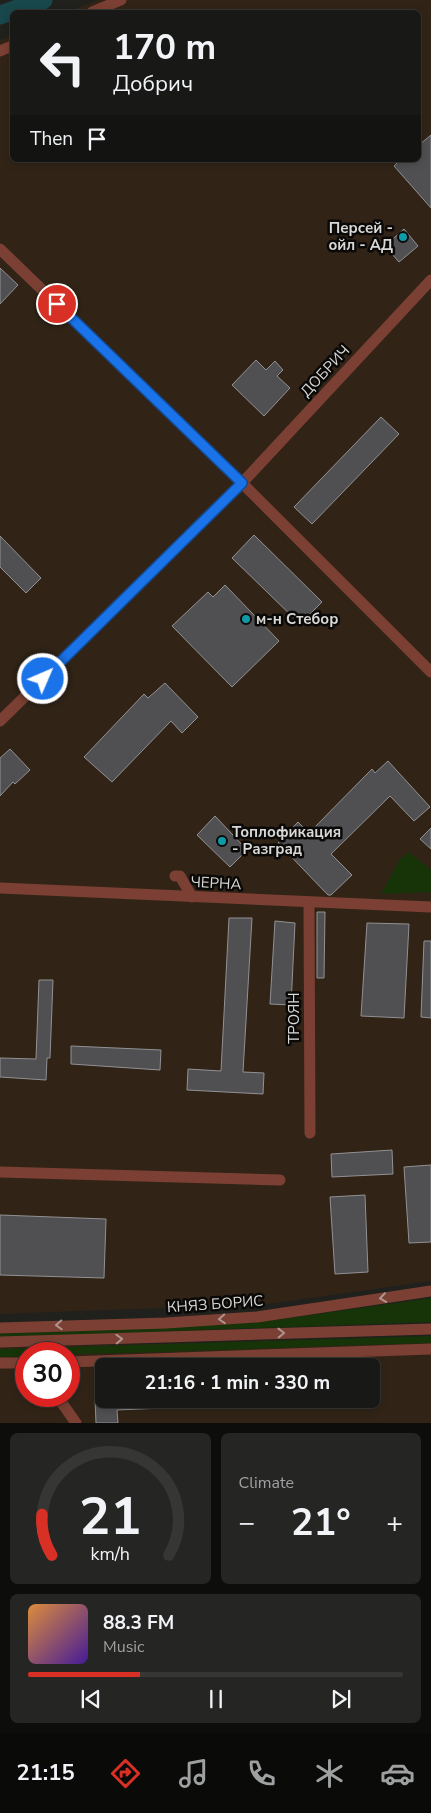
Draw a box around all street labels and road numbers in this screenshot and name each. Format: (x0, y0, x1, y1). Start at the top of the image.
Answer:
street label: ДОБРИЧ (296, 341, 354, 401)
street label: ЧЕРНА (190, 872, 242, 894)
street label: ТРОЯН (284, 992, 304, 1044)
street label: КНЯЗ БОРИС (166, 1291, 264, 1317)

